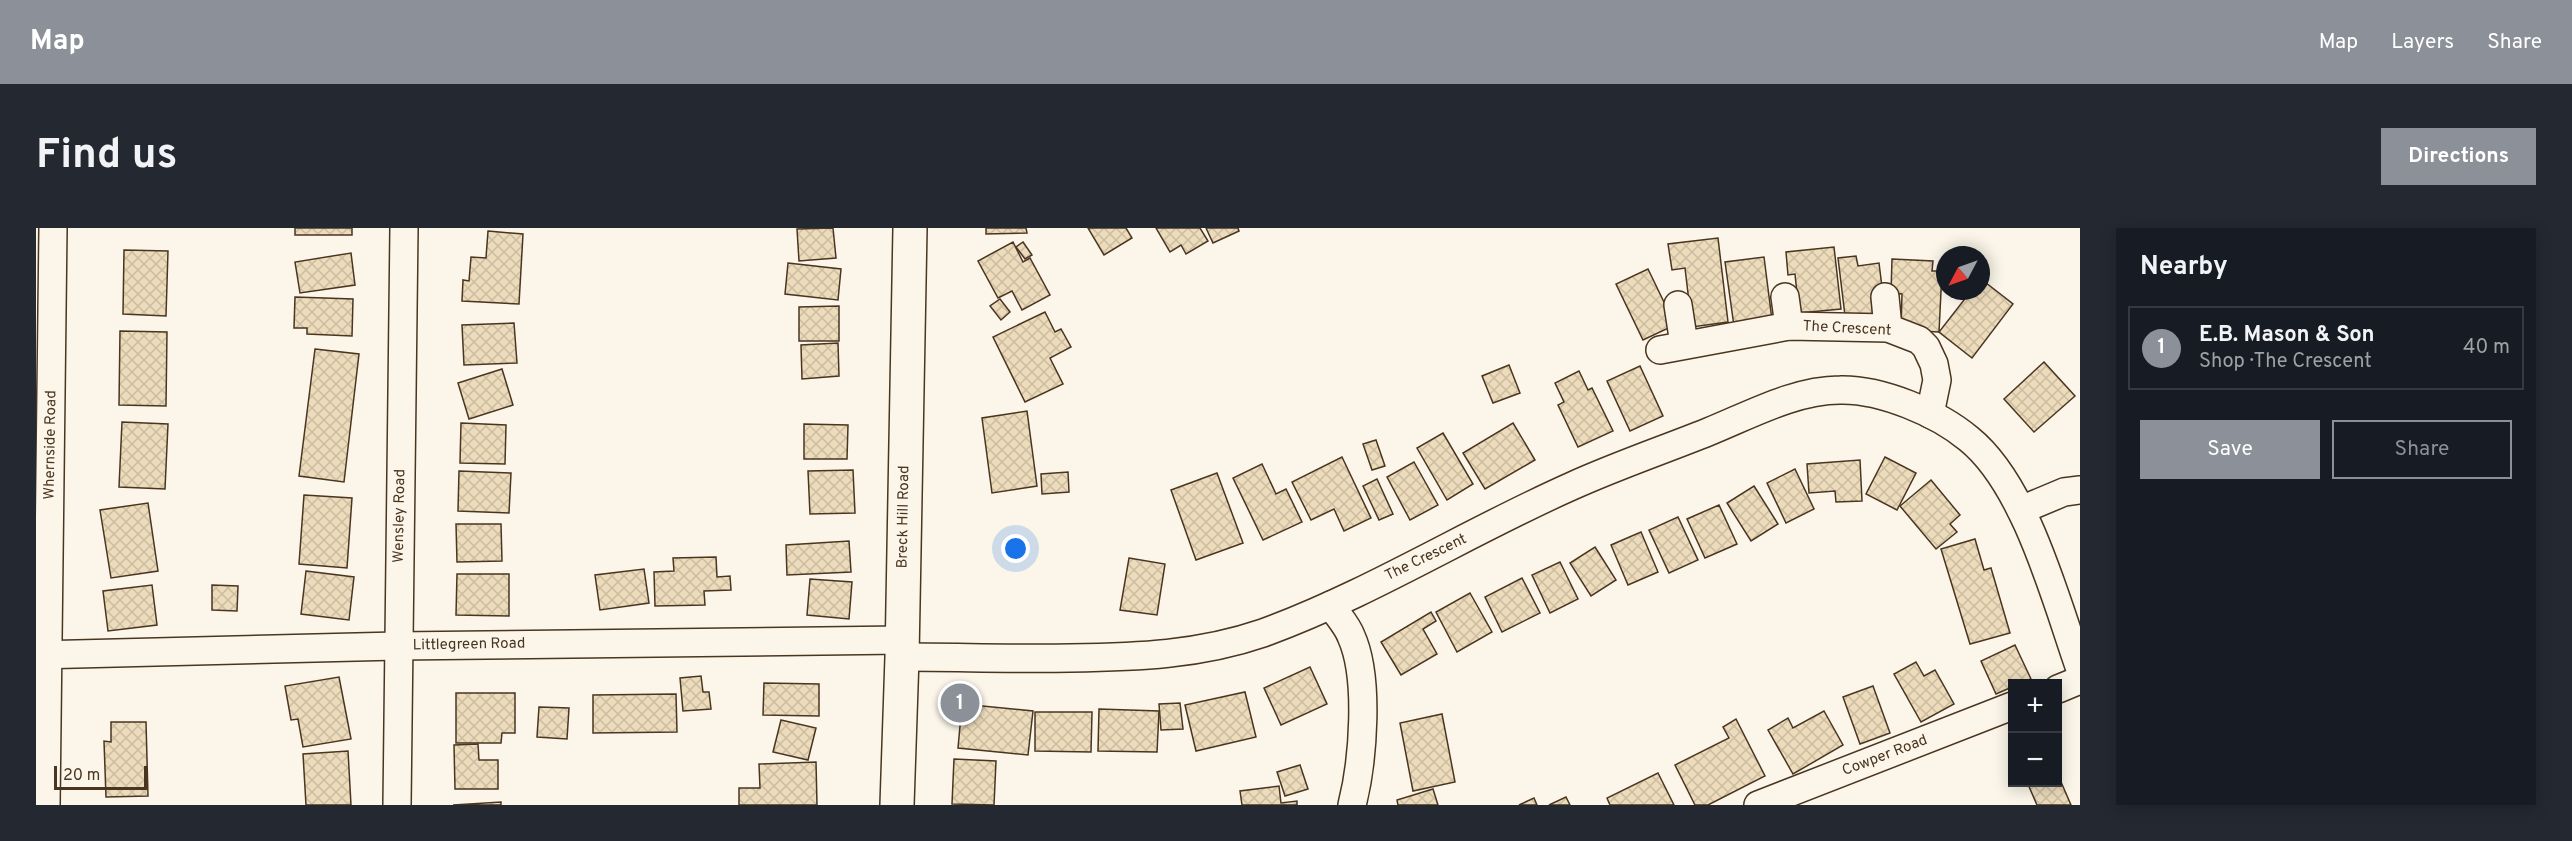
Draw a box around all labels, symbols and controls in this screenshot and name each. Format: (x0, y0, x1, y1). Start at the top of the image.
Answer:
text: Map (30, 24, 85, 60)
text: Map (2319, 29, 2358, 56)
text: Layers (2391, 29, 2454, 56)
text: Share (2487, 29, 2542, 56)
button: Directions (2381, 128, 2536, 185)
text: Find us (36, 130, 177, 183)
north arrow (1936, 246, 1990, 300)
text: Nearby (2140, 251, 2228, 284)
street label: The Crescent (1802, 317, 1892, 341)
text: E.B. Mason & Son (2199, 322, 2375, 349)
text: 1 (2158, 335, 2166, 361)
text: 40 m (2463, 335, 2510, 361)
text: Shop · The Crescent (2199, 349, 2372, 375)
street label: Whernside Road (41, 390, 61, 500)
button: Save (2140, 420, 2320, 479)
button: Share (2332, 420, 2512, 479)
street label: Breck Hill Road (894, 465, 914, 569)
street label: Wensley Road (390, 469, 410, 563)
street label: The Crescent (1382, 530, 1470, 586)
your location (1001, 534, 1030, 563)
street label: Littlegreen Road (413, 635, 525, 655)
map controls (2008, 679, 2062, 787)
button: + (2008, 679, 2062, 733)
pin: 1 (940, 680, 980, 726)
street label: Cowper Road (1840, 731, 1930, 781)
button: − (2008, 733, 2062, 787)
scale bar (54, 763, 147, 790)
text: 20 m (63, 766, 100, 786)

